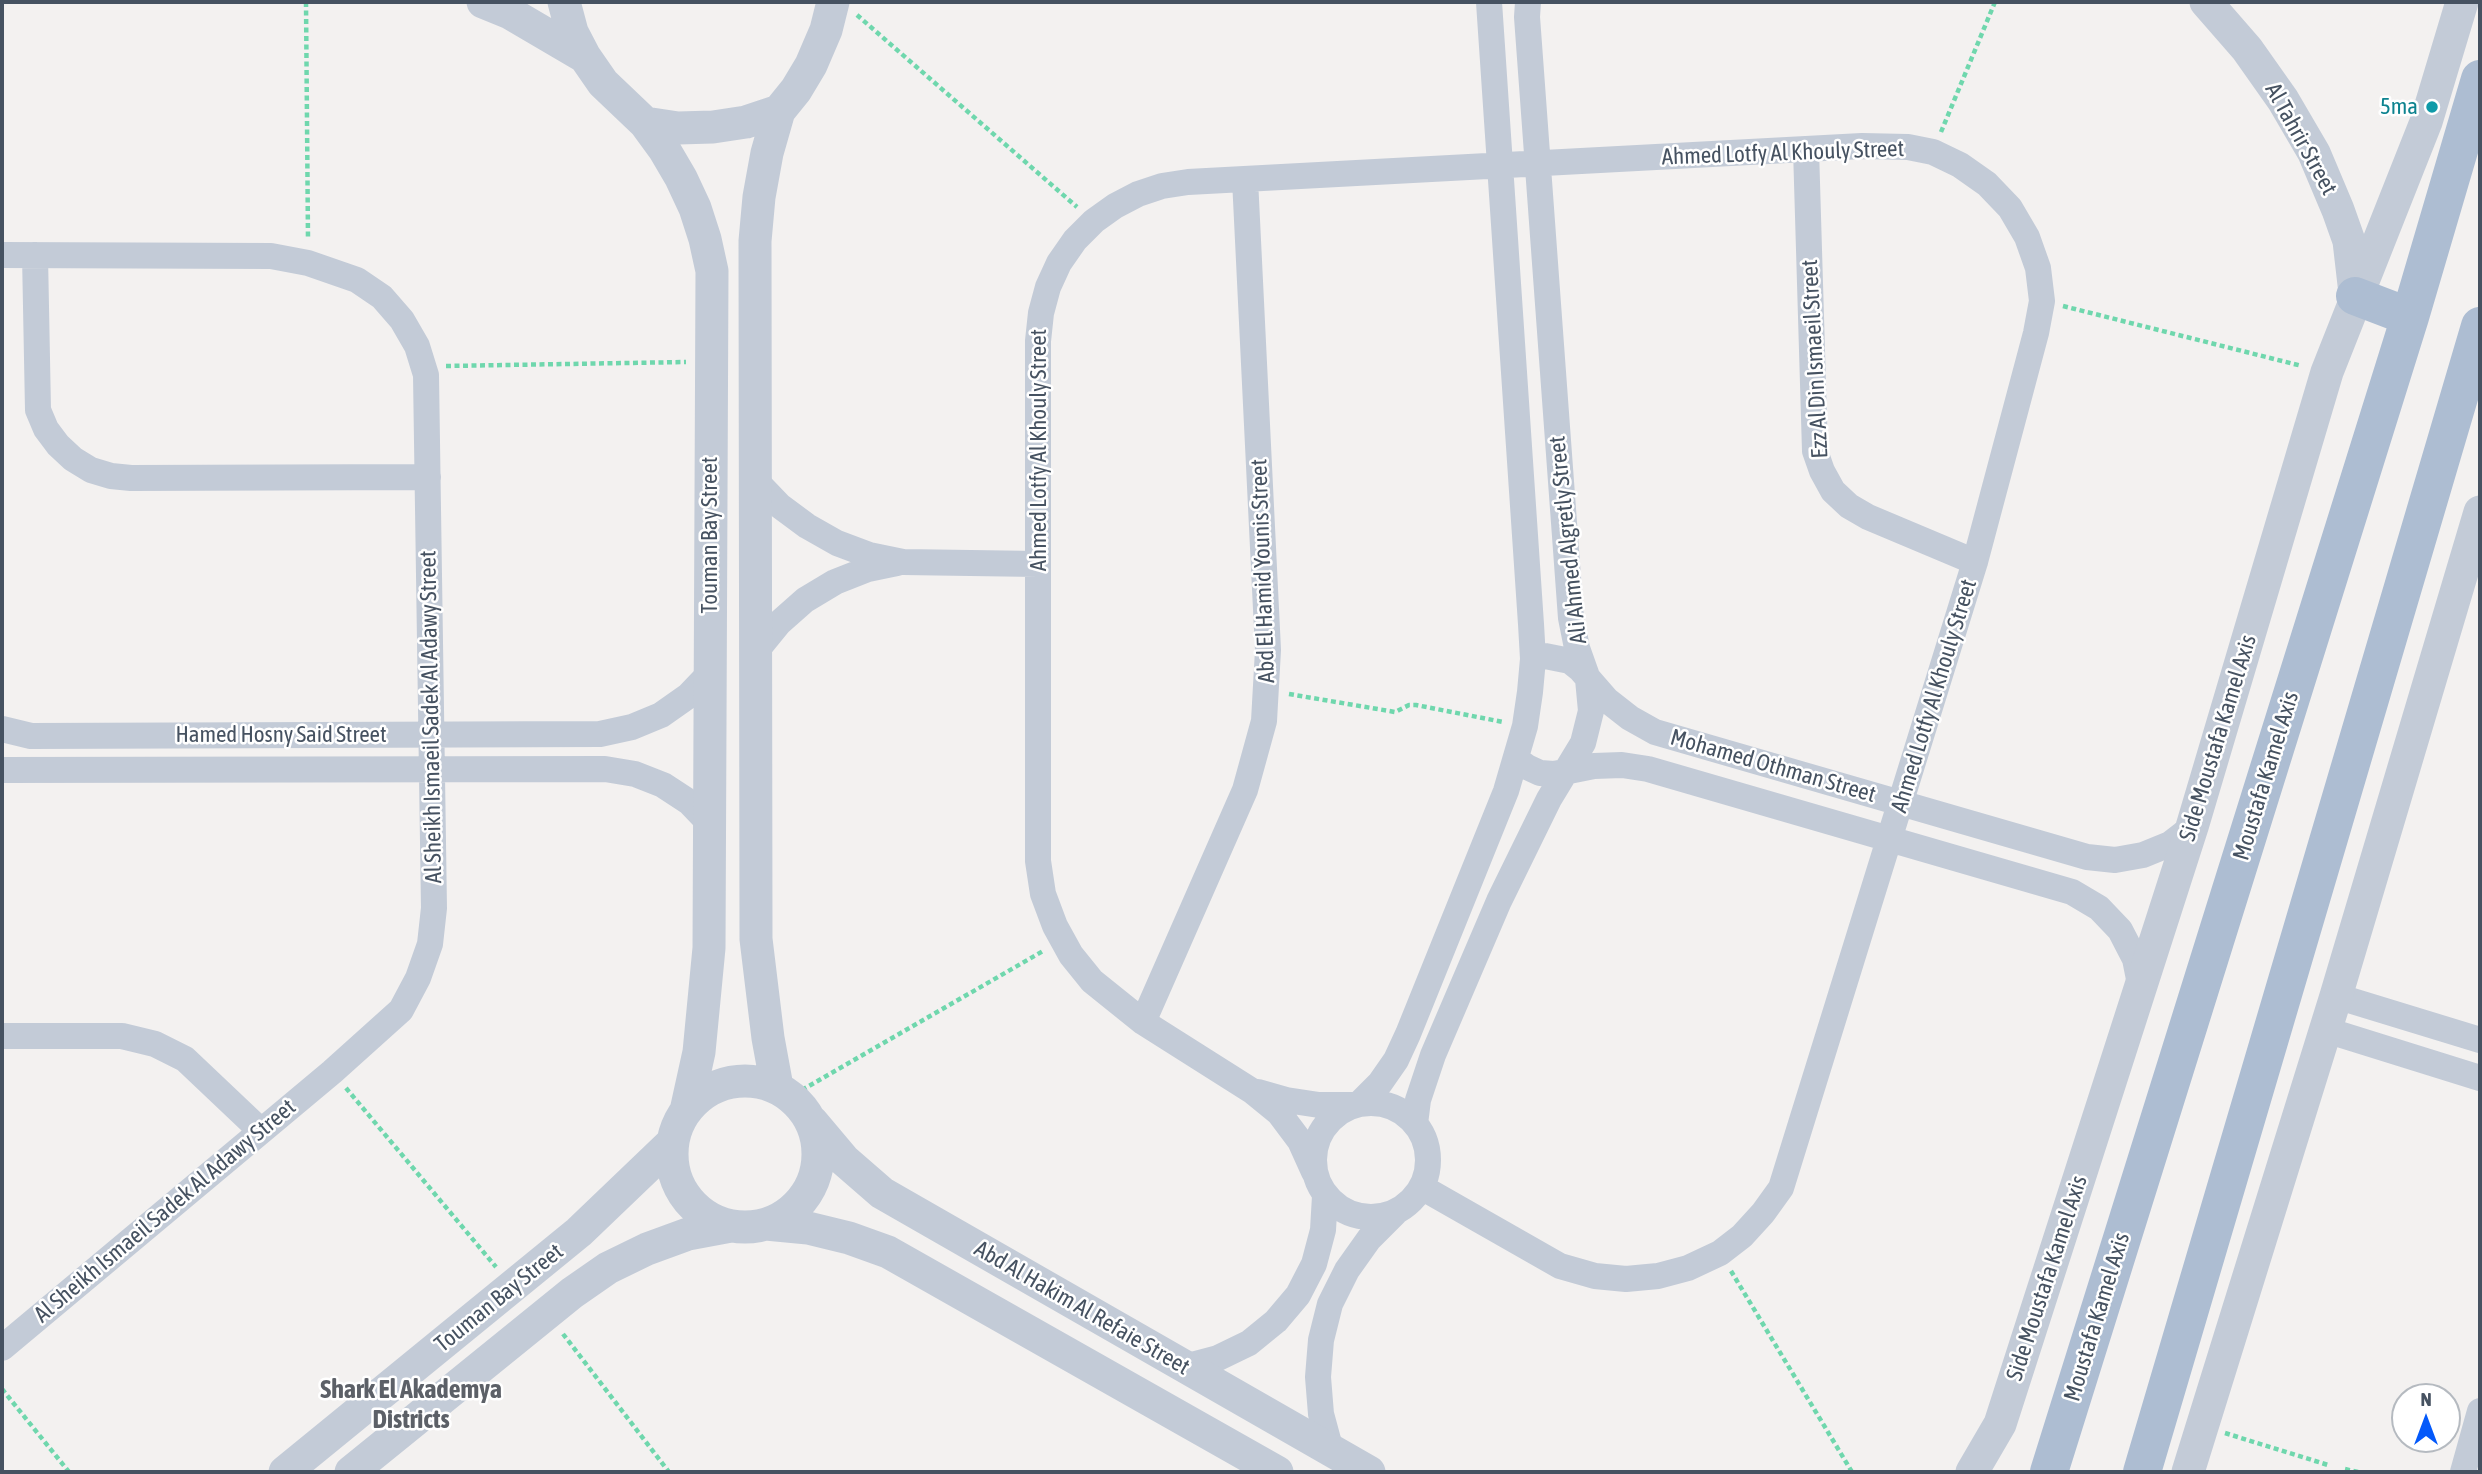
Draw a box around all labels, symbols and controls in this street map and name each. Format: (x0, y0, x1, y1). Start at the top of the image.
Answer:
street label: Al Tahrir Street (2259, 78, 2343, 200)
place label: 5ma (2380, 93, 2418, 121)
marker: 5ma (2424, 99, 2440, 115)
street label: Ahmed Lotfy Al Khouly Street (1661, 135, 1905, 171)
street label: Ezz Al Din Ismaeil Street (1796, 259, 1834, 459)
street label: Ahmed Lotfy Al Khouly Street (1025, 329, 1053, 571)
street label: Ali Ahmed Algretly Street (1543, 435, 1593, 645)
street label: Touman Bay Street (696, 457, 724, 613)
street label: Abd El Hamid Younis Street (1245, 458, 1281, 684)
street label: Al Sheikh Ismaeil Sadek Al Adawy Street (414, 550, 448, 884)
street label: Ahmed Lotfy Al Khouly Street (1885, 576, 1983, 816)
street label: Side Moustafa Kamel Axis (2174, 632, 2262, 844)
street label: Moustafa Kamel Axis (2227, 688, 2305, 864)
street label: Hamed Hosny Said Street (175, 721, 387, 749)
street label: Mohamed Othman Street (1667, 723, 1879, 809)
street label: Al Sheikh Ismaeil Sadek Al Adawy Street (29, 1093, 301, 1329)
street label: Side Moustafa Kamel Axis (2001, 1172, 2093, 1384)
street label: Moustafa Kamel Axis (2058, 1229, 2136, 1405)
street label: Abd Al Hakim Al Refaie Street (969, 1235, 1195, 1381)
street label: Touman Bay Street (429, 1238, 569, 1358)
district label: Shark El Akademya Districts (320, 1374, 502, 1436)
north arrow (2391, 1383, 2461, 1453)
text: N (2420, 1388, 2432, 1410)

